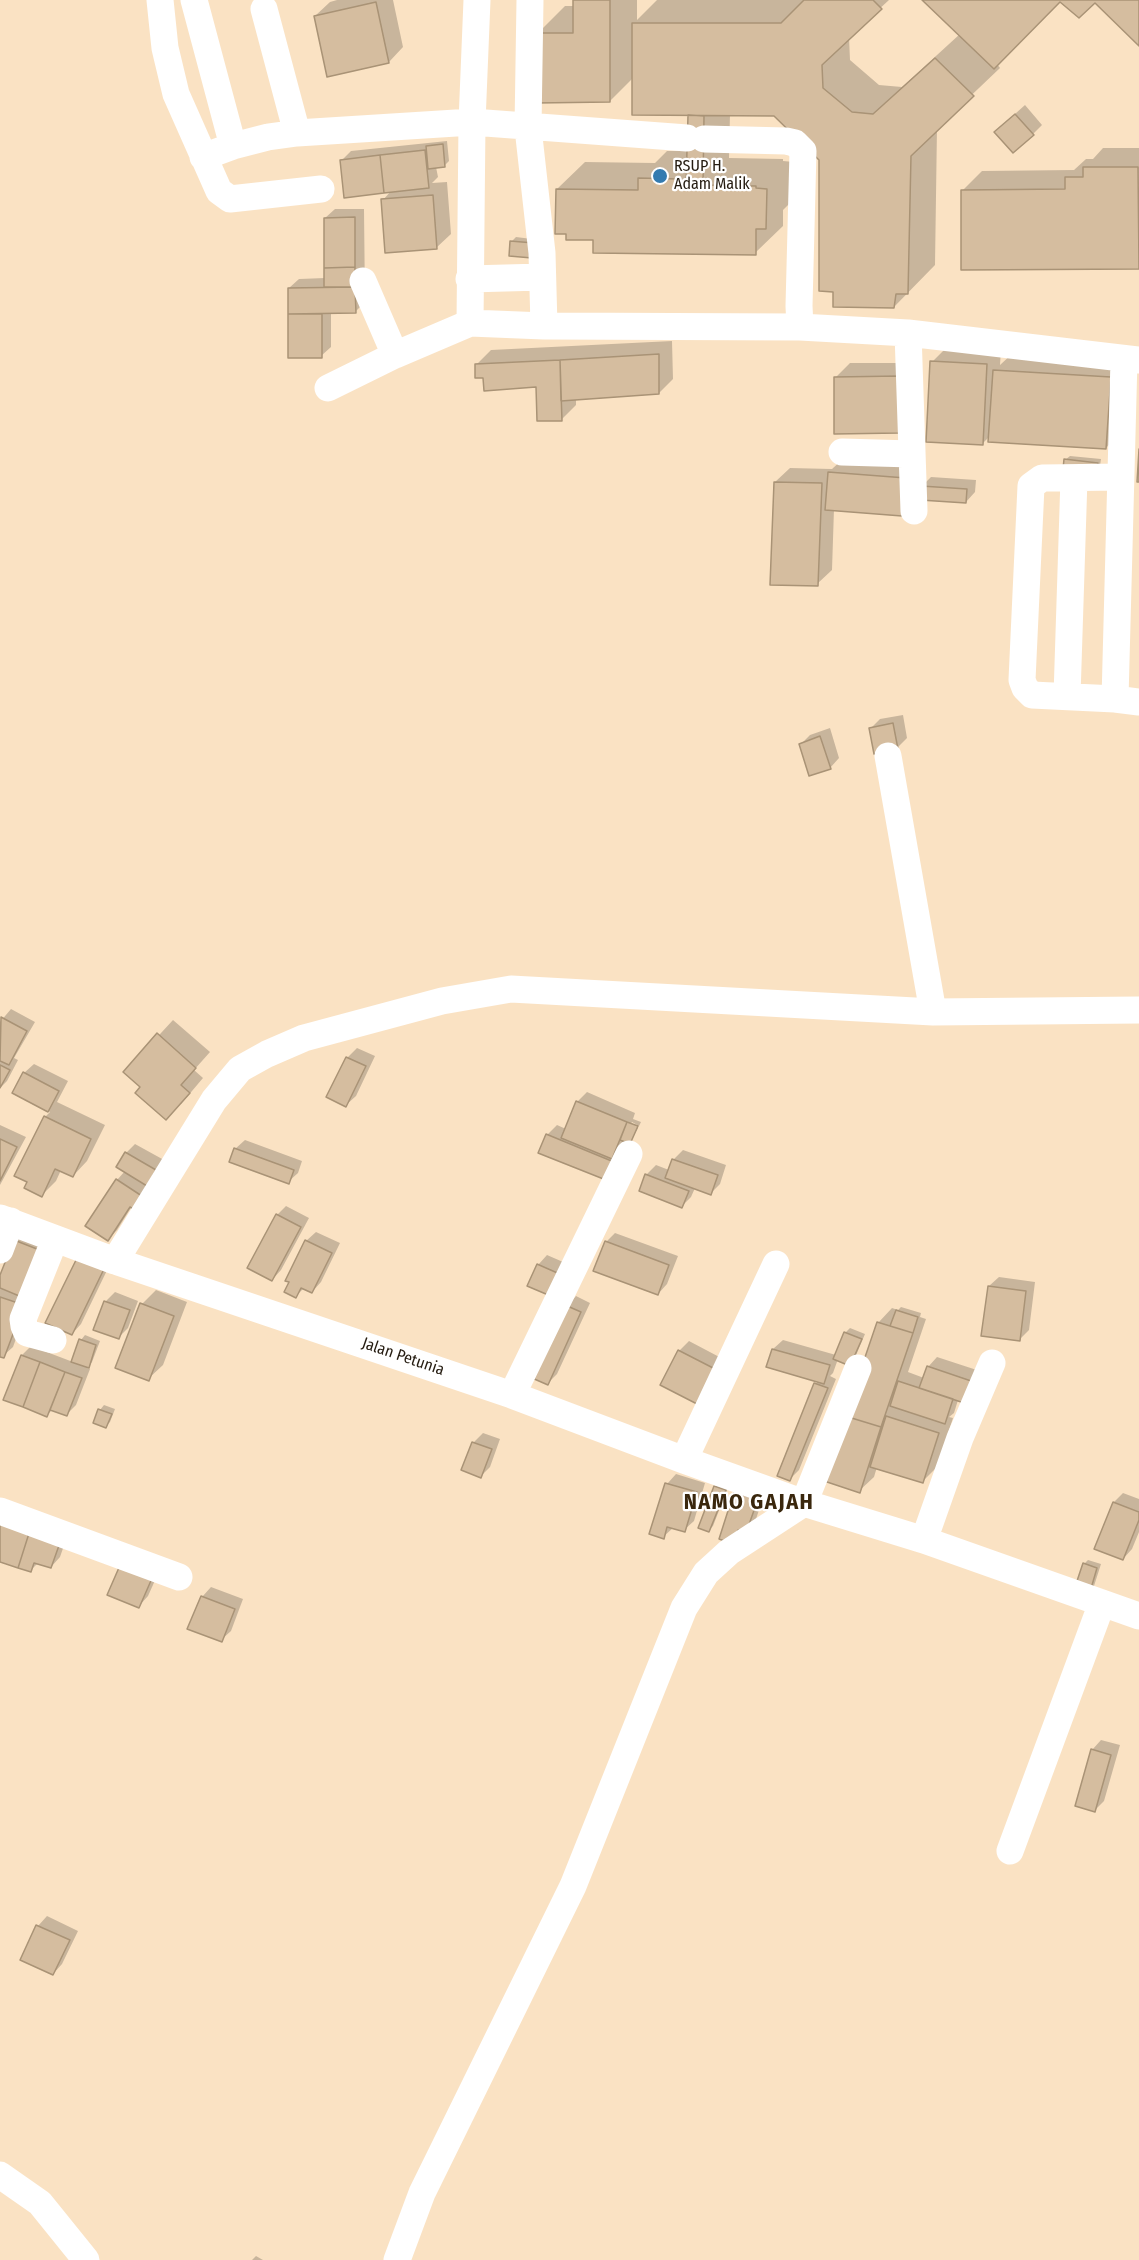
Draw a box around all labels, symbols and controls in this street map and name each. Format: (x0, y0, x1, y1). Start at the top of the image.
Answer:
place label: RSUP H. Adam Malik (674, 157, 750, 195)
marker: RSUP H. Adam Malik (651, 167, 669, 185)
street label: Jalan Petunia (359, 1334, 447, 1380)
district label: NAMO GAJAH (684, 1490, 814, 1516)

